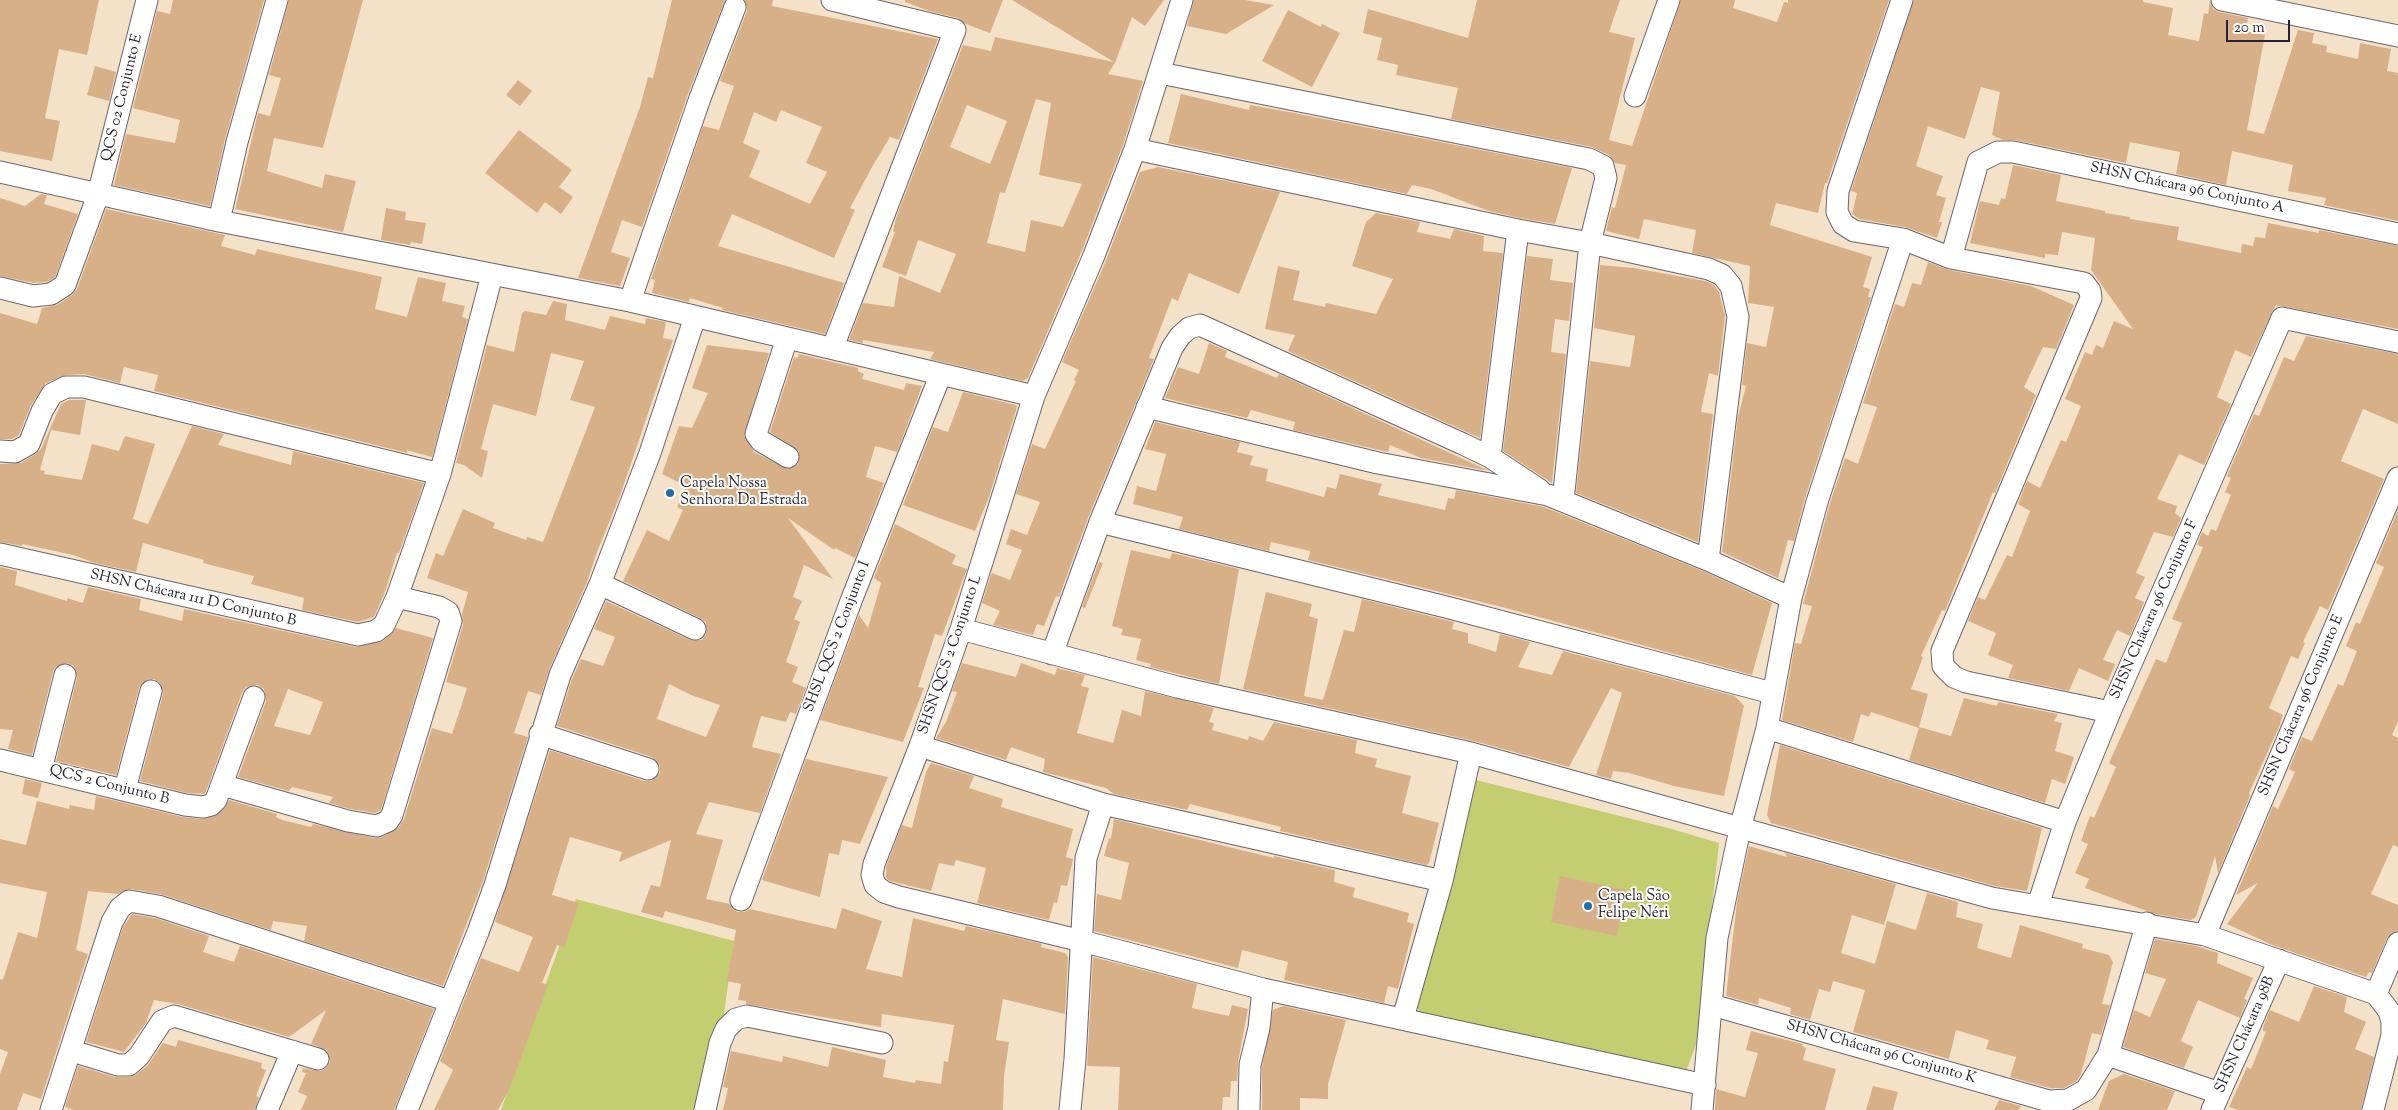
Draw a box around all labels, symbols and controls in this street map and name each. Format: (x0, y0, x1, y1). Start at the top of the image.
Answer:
scale bar (2228, 10, 2292, 42)
text: 20 m (2234, 18, 2265, 39)
street label: QCS 02 Conjunto E (98, 33, 148, 163)
street label: SHSN Chácara 96 Conjunto A (2088, 160, 2286, 218)
place label: Capela Nossa Senhora Da Estrada (680, 475, 807, 510)
marker: Capela Nossa Senhora Da Estrada (664, 487, 676, 499)
street label: SHSN Chácara 96 Conjunto F (2107, 518, 2203, 702)
street label: SHSL QCS 2 Conjunto I (801, 559, 875, 715)
street label: SHSN Chácara 111 D Conjunto B (88, 566, 298, 632)
street label: SHSN QCS 2 Conjunto L (915, 573, 987, 737)
street label: SHSN Chácara 96 Conjunto E (2256, 613, 2348, 799)
street label: QCS 2 Conjunto B (47, 762, 171, 810)
place label: Capela São Felipe Néri (1598, 888, 1670, 923)
marker: Capela São Felipe Néri (1582, 900, 1594, 912)
street label: SHSN Chácara 98B (2212, 974, 2280, 1096)
street label: SHSN Chácara 96 Conjunto K (1784, 1017, 1978, 1089)

